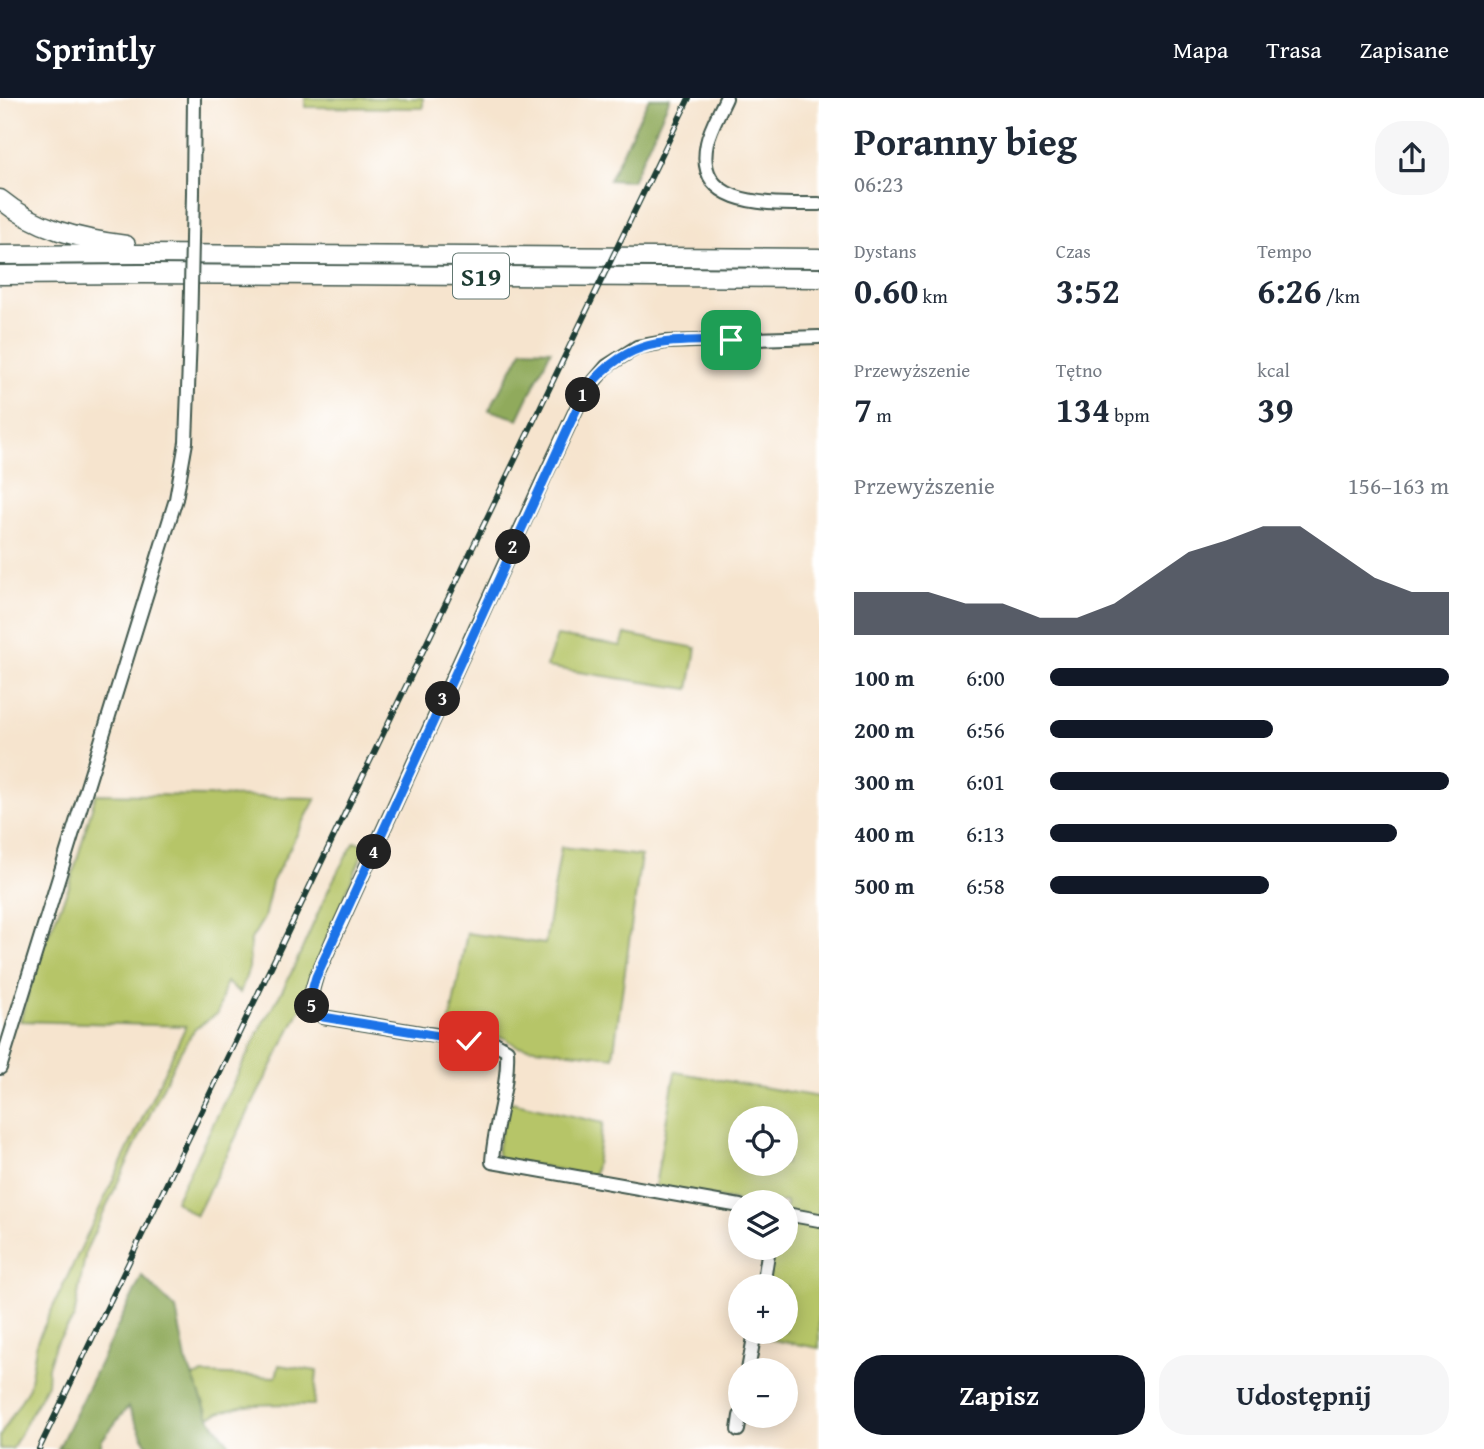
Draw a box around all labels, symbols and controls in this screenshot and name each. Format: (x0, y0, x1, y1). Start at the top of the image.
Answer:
text: Sprintly (35, 25, 156, 73)
text: Mapa (1173, 32, 1228, 67)
text: Trasa (1266, 32, 1322, 67)
text: Zapisane (1360, 32, 1449, 67)
text: Poranny bieg (854, 113, 1077, 169)
button: share (1375, 121, 1449, 195)
text: 06:23 (854, 167, 904, 200)
text: Dystans (854, 237, 916, 265)
text: Czas (1056, 237, 1091, 265)
text: Tempo (1257, 237, 1312, 265)
road number: S19 (453, 253, 509, 298)
text: 0.60 (854, 265, 918, 316)
text: 3:52 (1056, 265, 1120, 316)
text: 6:26 (1257, 265, 1322, 316)
text: km (918, 282, 948, 310)
text: /km (1322, 282, 1360, 310)
pin (701, 310, 761, 370)
icon: arrive (712, 321, 750, 359)
text: Przewyższenie (854, 356, 970, 384)
text: Tętno (1056, 356, 1102, 384)
text: kcal (1257, 356, 1290, 384)
pin: 1 (566, 378, 600, 412)
text: 1 (578, 380, 587, 408)
text: 7 (854, 384, 872, 435)
text: 134 (1056, 384, 1110, 435)
text: 39 (1257, 384, 1294, 435)
text: m (872, 401, 892, 429)
text: bpm (1110, 401, 1150, 429)
text: Przewyższenie (854, 469, 995, 502)
text: 156–163 m (1348, 469, 1449, 502)
pin: 2 (496, 530, 530, 564)
text: 2 (508, 532, 517, 560)
text: 100 m (854, 661, 915, 694)
text: 6:00 (966, 661, 1005, 694)
pin: 3 (426, 682, 460, 716)
text: 3 (438, 684, 447, 712)
text: 200 m (854, 713, 915, 746)
text: 6:56 (966, 713, 1005, 746)
text: 300 m (854, 765, 915, 798)
text: 6:01 (966, 765, 1005, 798)
text: 400 m (854, 817, 915, 850)
text: 6:13 (966, 817, 1005, 850)
pin: 4 (356, 834, 392, 870)
text: 4 (369, 837, 378, 865)
text: 500 m (854, 869, 915, 902)
text: 6:58 (966, 869, 1005, 902)
pin: 5 (294, 988, 330, 1024)
text: 5 (307, 991, 316, 1019)
pin (439, 1011, 499, 1071)
icon: check (450, 1022, 488, 1060)
map controls (728, 1106, 798, 1428)
button: locate (728, 1106, 798, 1176)
button: layers (728, 1190, 798, 1260)
button: + (728, 1274, 798, 1344)
button: Zapisz (854, 1355, 1145, 1435)
button: Udostępnij (1159, 1355, 1449, 1435)
button: − (728, 1358, 798, 1428)

